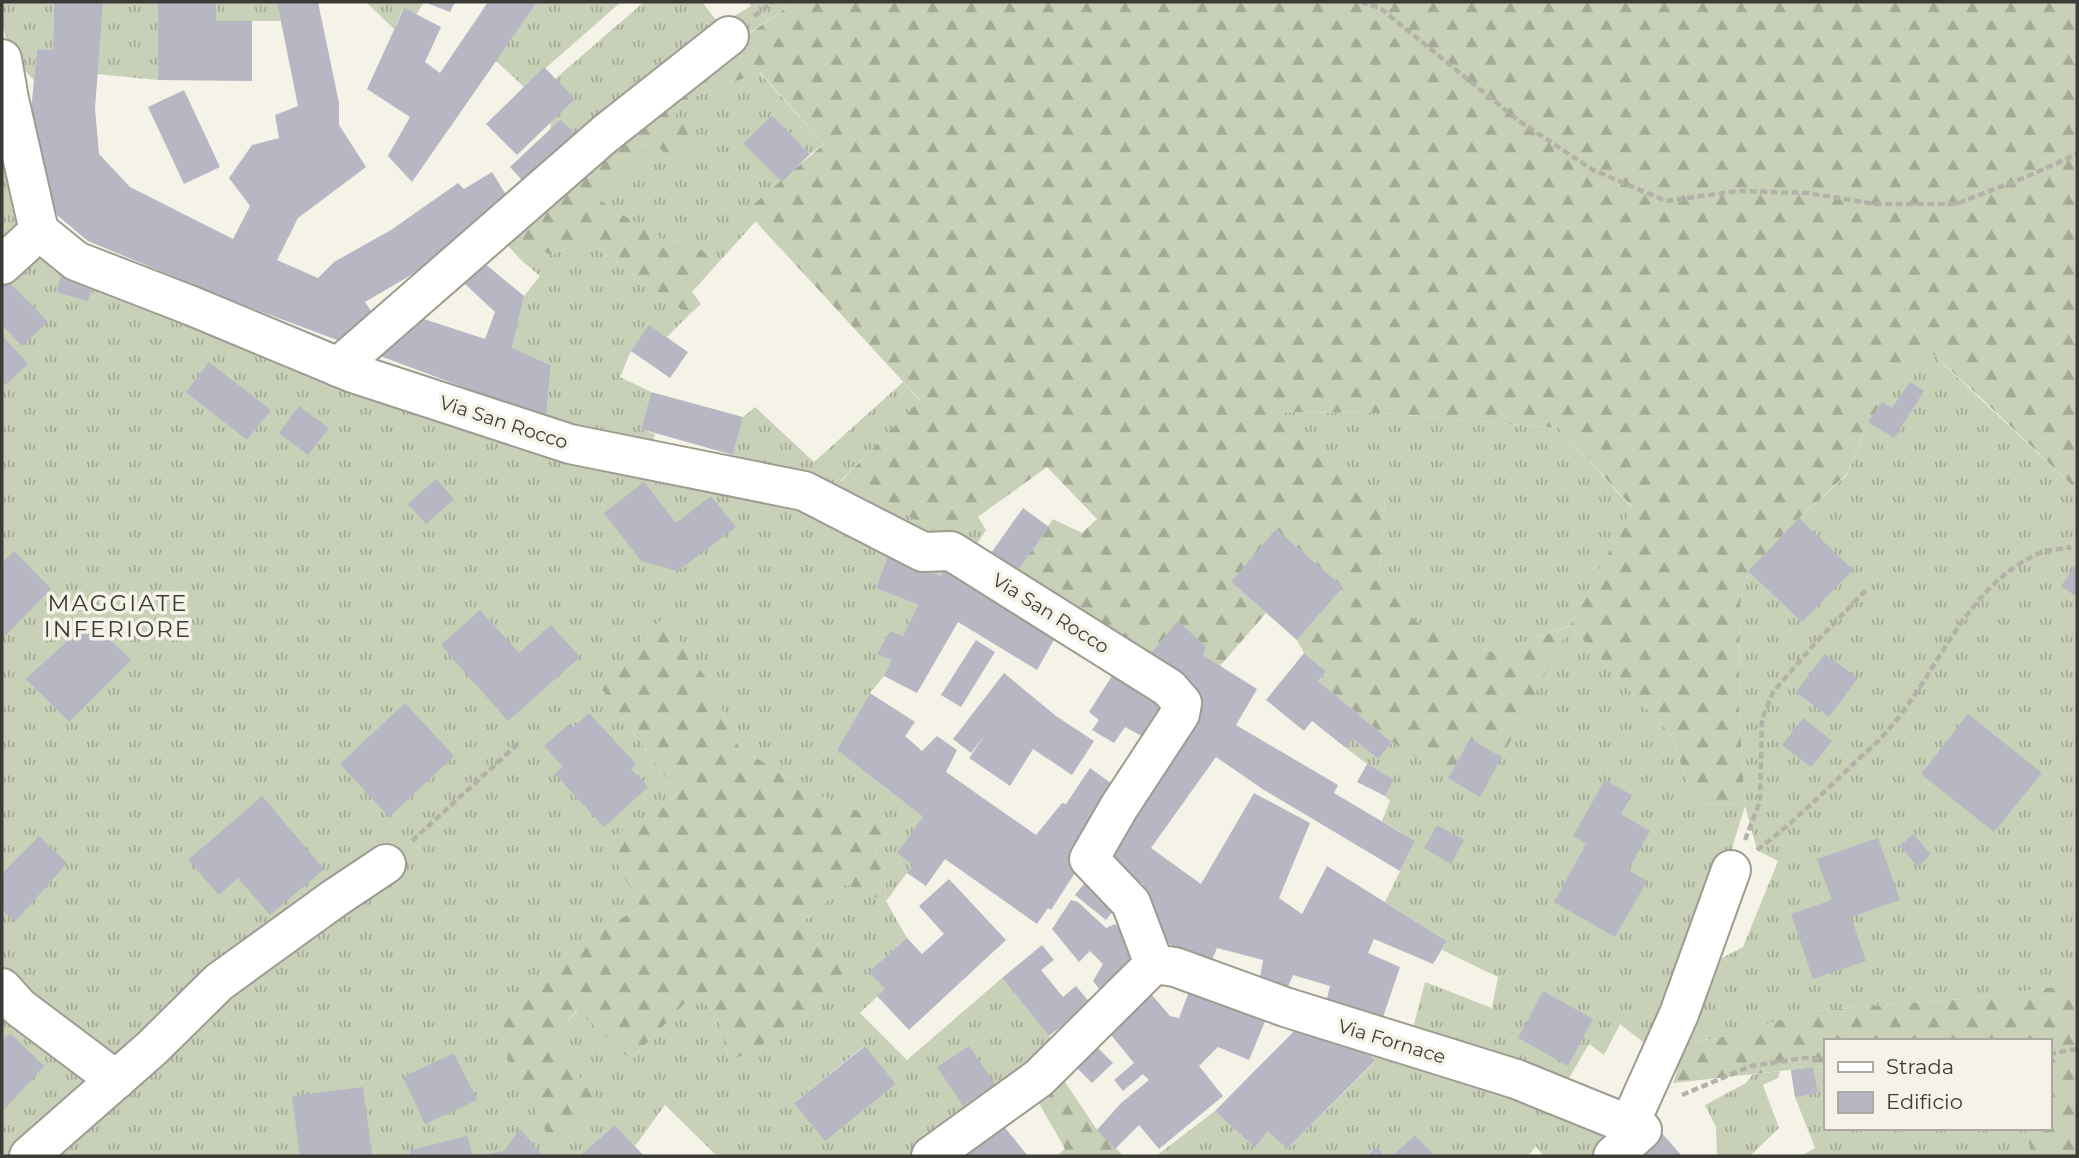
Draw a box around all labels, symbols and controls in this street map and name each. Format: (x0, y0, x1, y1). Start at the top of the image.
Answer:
street label: Via San Rocco (437, 391, 571, 454)
street label: Via San Rocco (988, 568, 1114, 659)
district label: MAGGIATE INFERIORE (44, 589, 192, 643)
street label: Via Fornace (1335, 1014, 1448, 1069)
legend (1824, 1039, 2051, 1130)
text: Strada (1886, 1054, 1954, 1079)
text: Edificio (1886, 1089, 1963, 1114)

